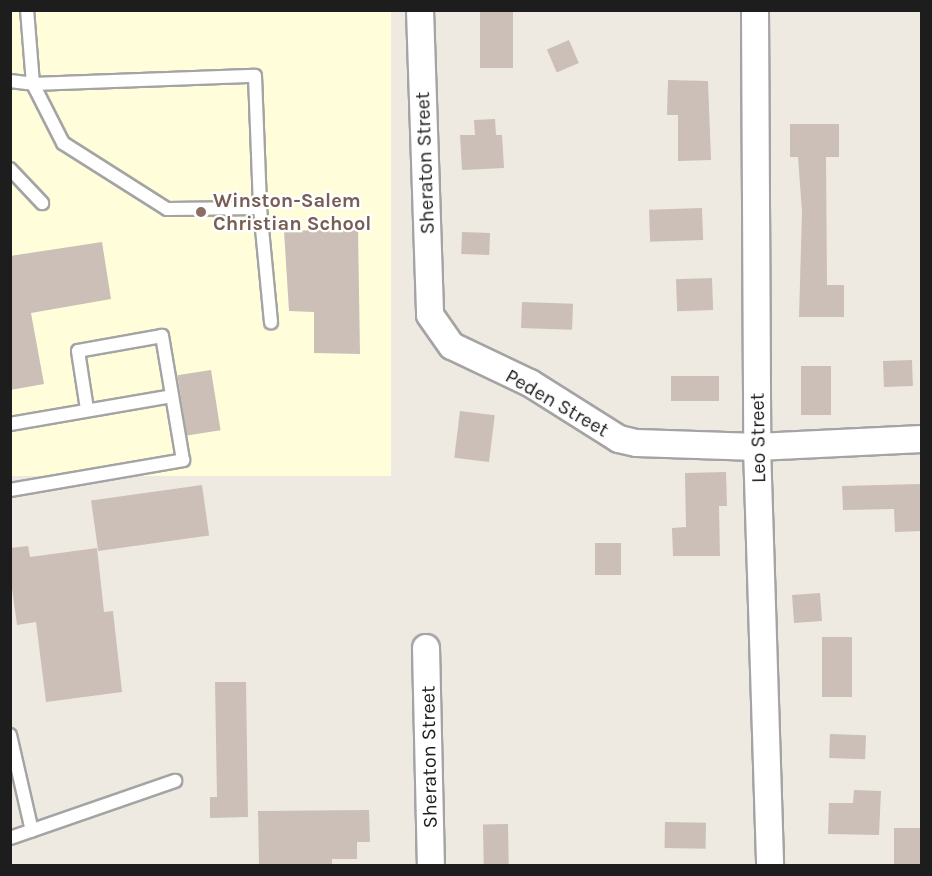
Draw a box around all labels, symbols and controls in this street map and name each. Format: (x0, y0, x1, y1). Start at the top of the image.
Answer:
street label: Sheraton Street (411, 91, 439, 235)
place label: Winston-Salem Christian School (213, 189, 371, 236)
marker: Winston-Salem Christian School (194, 205, 208, 219)
street label: Peden Street (501, 364, 613, 442)
street label: Leo Street (745, 393, 771, 483)
street label: Sheraton Street (416, 685, 442, 829)

